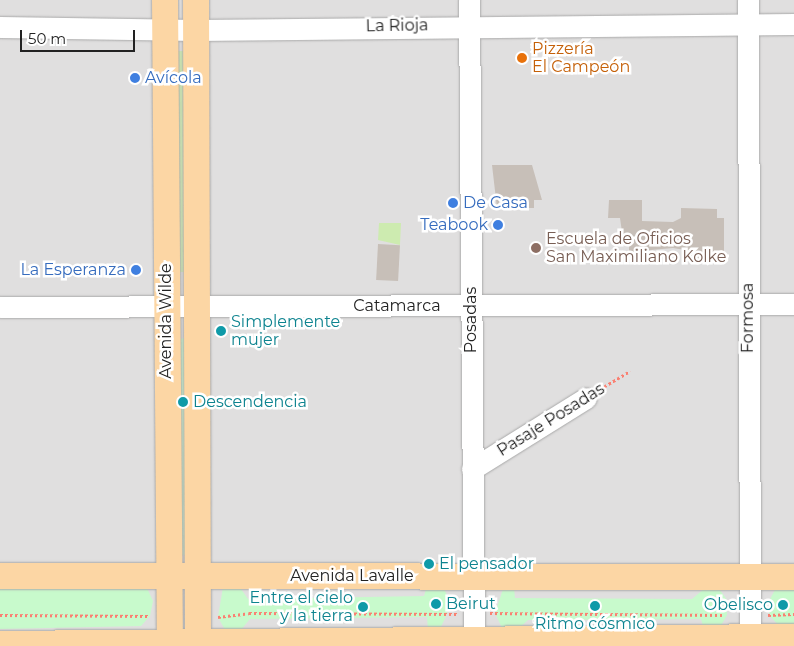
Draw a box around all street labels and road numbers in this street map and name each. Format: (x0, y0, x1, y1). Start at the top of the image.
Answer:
street label: La Rioja (365, 16, 429, 36)
street label: Avenida Wilde (156, 263, 176, 379)
street label: Formosa (738, 283, 758, 353)
street label: Posadas (461, 287, 481, 353)
street label: Catamarca (353, 296, 441, 316)
street label: Pasaje Posadas (494, 379, 608, 461)
street label: Avenida Lavalle (290, 566, 414, 586)

